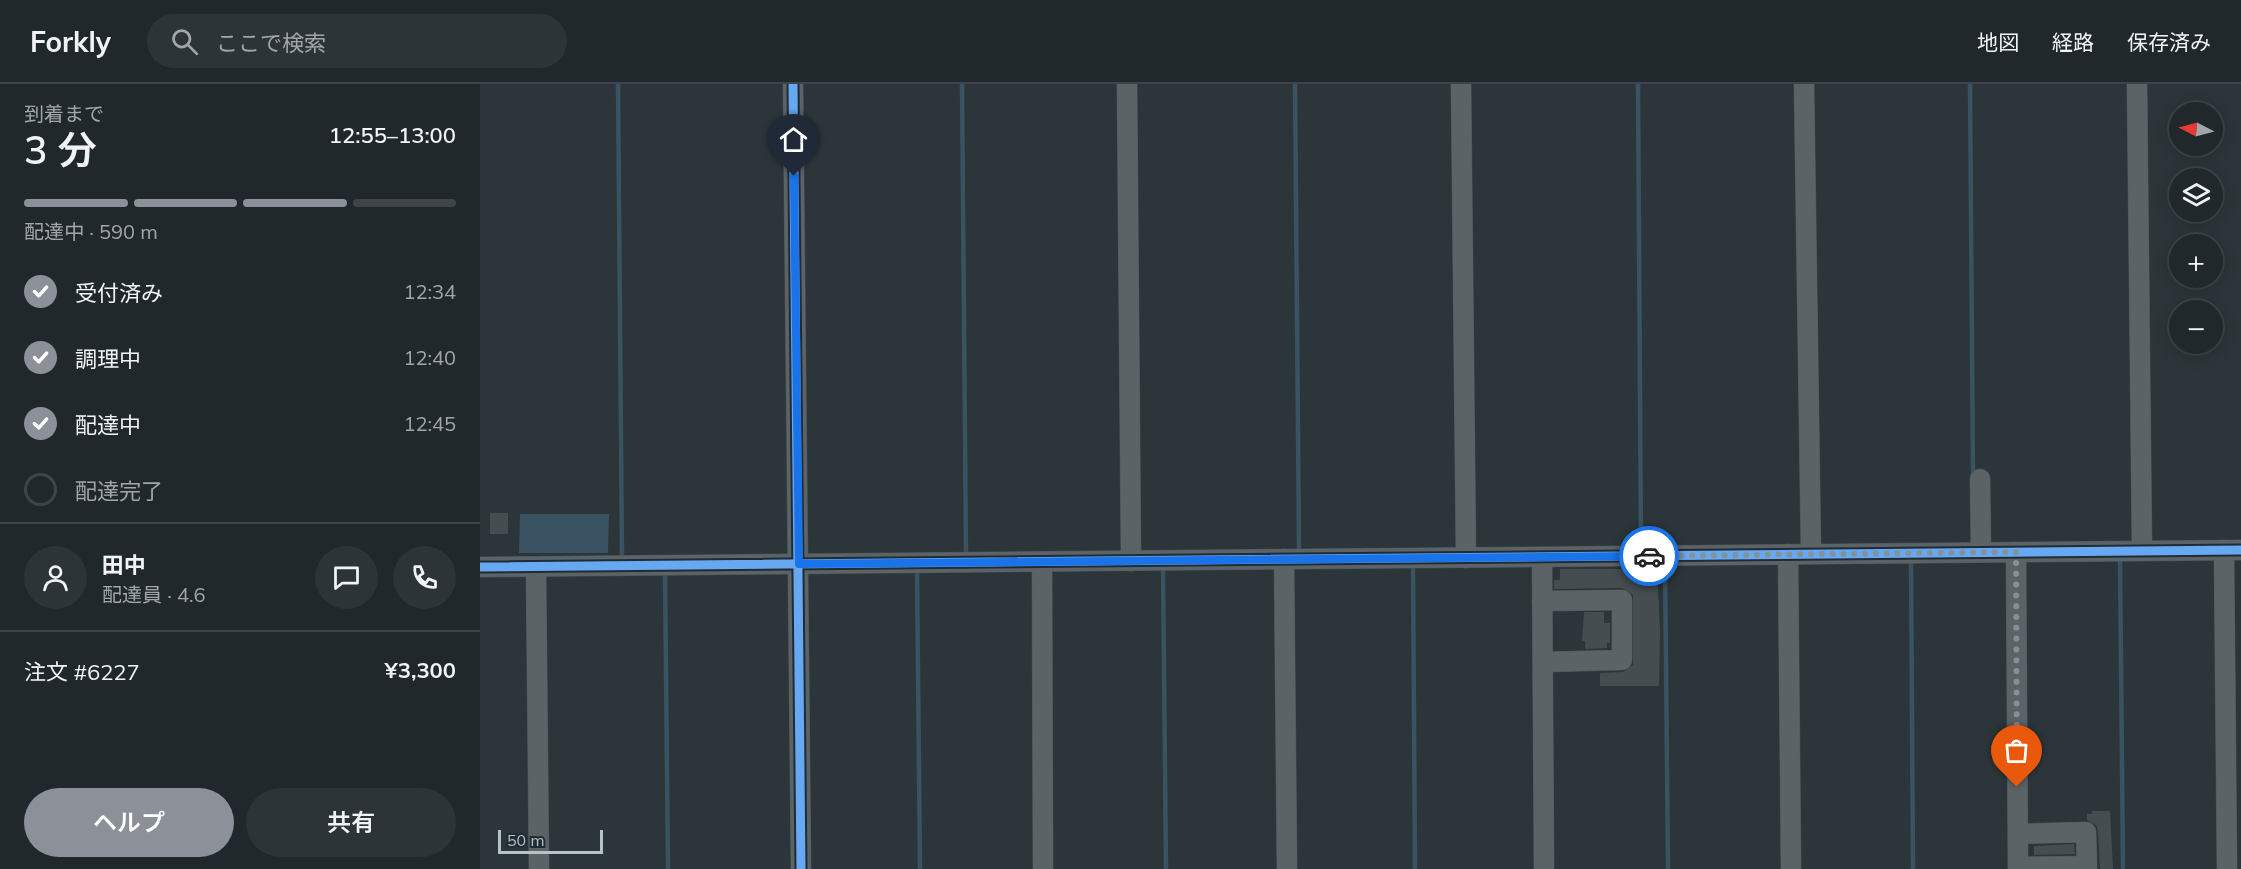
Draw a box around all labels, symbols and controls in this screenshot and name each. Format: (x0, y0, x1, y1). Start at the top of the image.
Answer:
search box (147, 14, 567, 68)
text: Forkly (30, 24, 111, 59)
icon: search (168, 25, 201, 58)
text: ここで検索 (216, 29, 326, 57)
text: 地図 (1977, 29, 2019, 55)
text: 経路 (2052, 29, 2094, 55)
text: 保存済み (2127, 29, 2211, 55)
text: 到着まで (24, 101, 104, 126)
north arrow (2169, 102, 2223, 156)
map controls (2169, 102, 2223, 354)
pin (768, 114, 819, 176)
text: 12:55–13:00 (329, 121, 456, 149)
icon: home (777, 123, 810, 156)
text: 3 分 (24, 125, 97, 174)
button: layers (2169, 168, 2223, 222)
text: 配達中 · 590 m (24, 219, 158, 244)
button: + (2169, 234, 2223, 288)
icon: check (24, 275, 57, 308)
text: 受付済み (75, 279, 163, 307)
text: 12:34 (403, 279, 456, 304)
button: − (2169, 300, 2223, 354)
icon: check (24, 341, 57, 374)
text: 調理中 (75, 345, 141, 373)
text: 12:40 (403, 345, 456, 370)
icon: check (24, 407, 57, 440)
text: 配達中 (75, 411, 141, 439)
text: 12:45 (403, 411, 456, 436)
text: 配達完了 (75, 477, 163, 505)
courier (1619, 526, 1679, 586)
icon: car (1633, 540, 1666, 573)
button: person (24, 546, 87, 609)
button: chat (315, 546, 378, 609)
button: phone (393, 546, 456, 609)
text: 田中 (102, 551, 146, 579)
text: 配達員 · 4.6 (102, 582, 206, 607)
text: ¥3,300 (385, 656, 456, 684)
text: 注文 #6227 (24, 658, 140, 686)
pin (1991, 725, 2042, 787)
icon: bag (2000, 734, 2033, 767)
button: ヘルプ (24, 788, 234, 857)
button: 共有 (246, 788, 456, 857)
scale bar (498, 827, 603, 854)
text: 50 m (507, 830, 544, 850)

